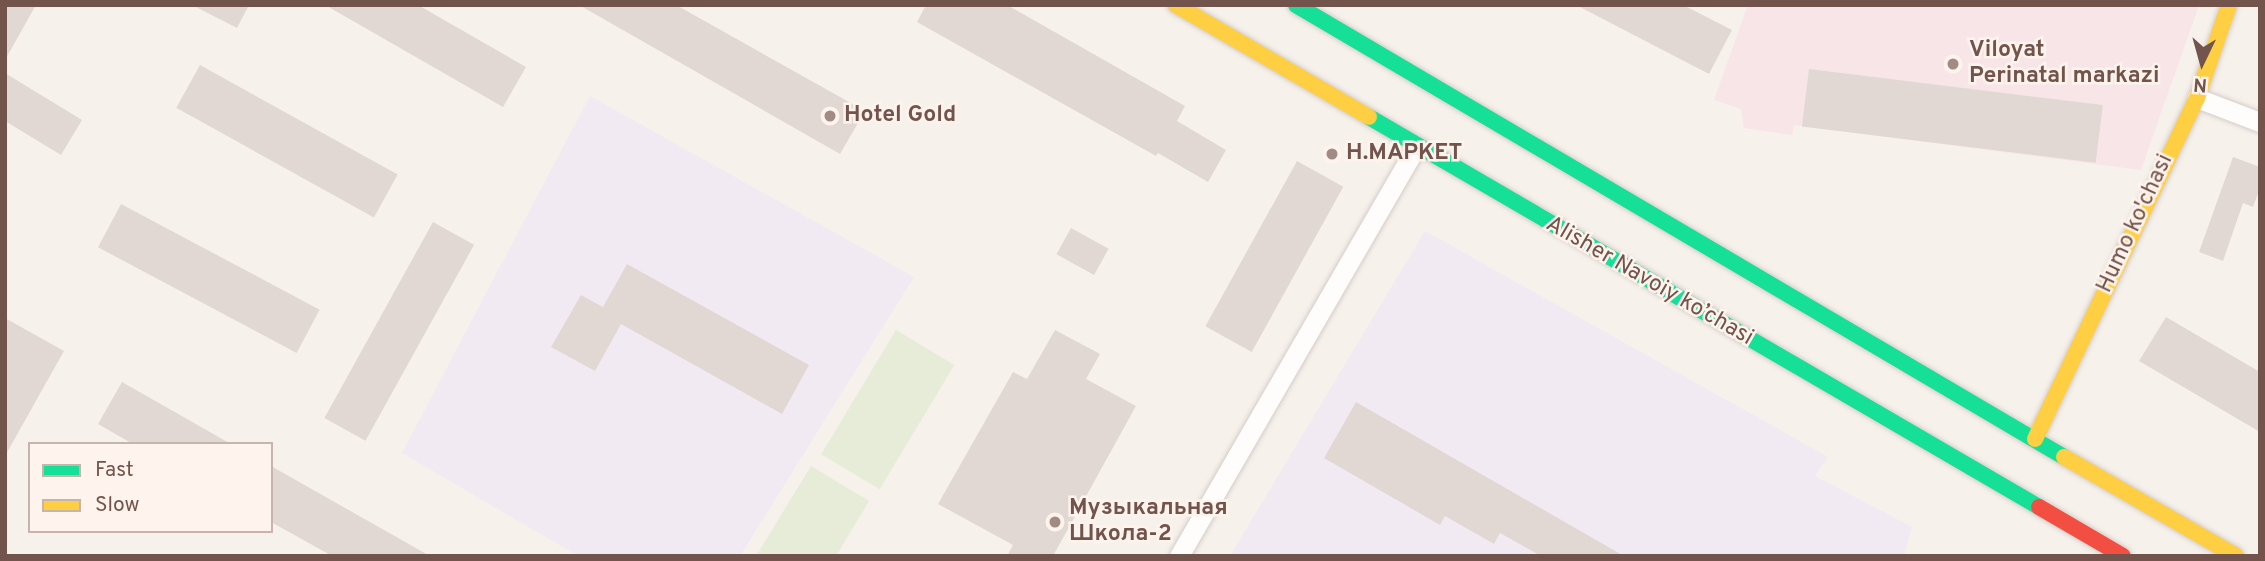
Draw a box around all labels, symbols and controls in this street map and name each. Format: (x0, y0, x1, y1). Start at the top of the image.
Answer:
north arrow (2167, 28, 2237, 98)
place label: Viloyat Perinatal markazi (1969, 37, 2159, 91)
marker: Viloyat Perinatal markazi (1943, 54, 1963, 74)
text: N (2192, 71, 2208, 96)
place label: Hotel Gold (844, 102, 956, 130)
marker: Hotel Gold (822, 108, 838, 124)
place label: Н.МАРКЕТ (1346, 140, 1462, 168)
marker: Н.МАРКЕТ (1324, 146, 1340, 162)
street label: Humo ko'chasi (2092, 150, 2180, 298)
street label: Alisher Navoiy ko’chasi (1540, 211, 1758, 353)
legend (28, 442, 273, 533)
text: Fast (95, 457, 134, 484)
text: Slow (95, 492, 140, 519)
place label: Музыкальная Школа-2 (1069, 495, 1228, 549)
marker: Музыкальная Школа-2 (1047, 514, 1063, 530)

